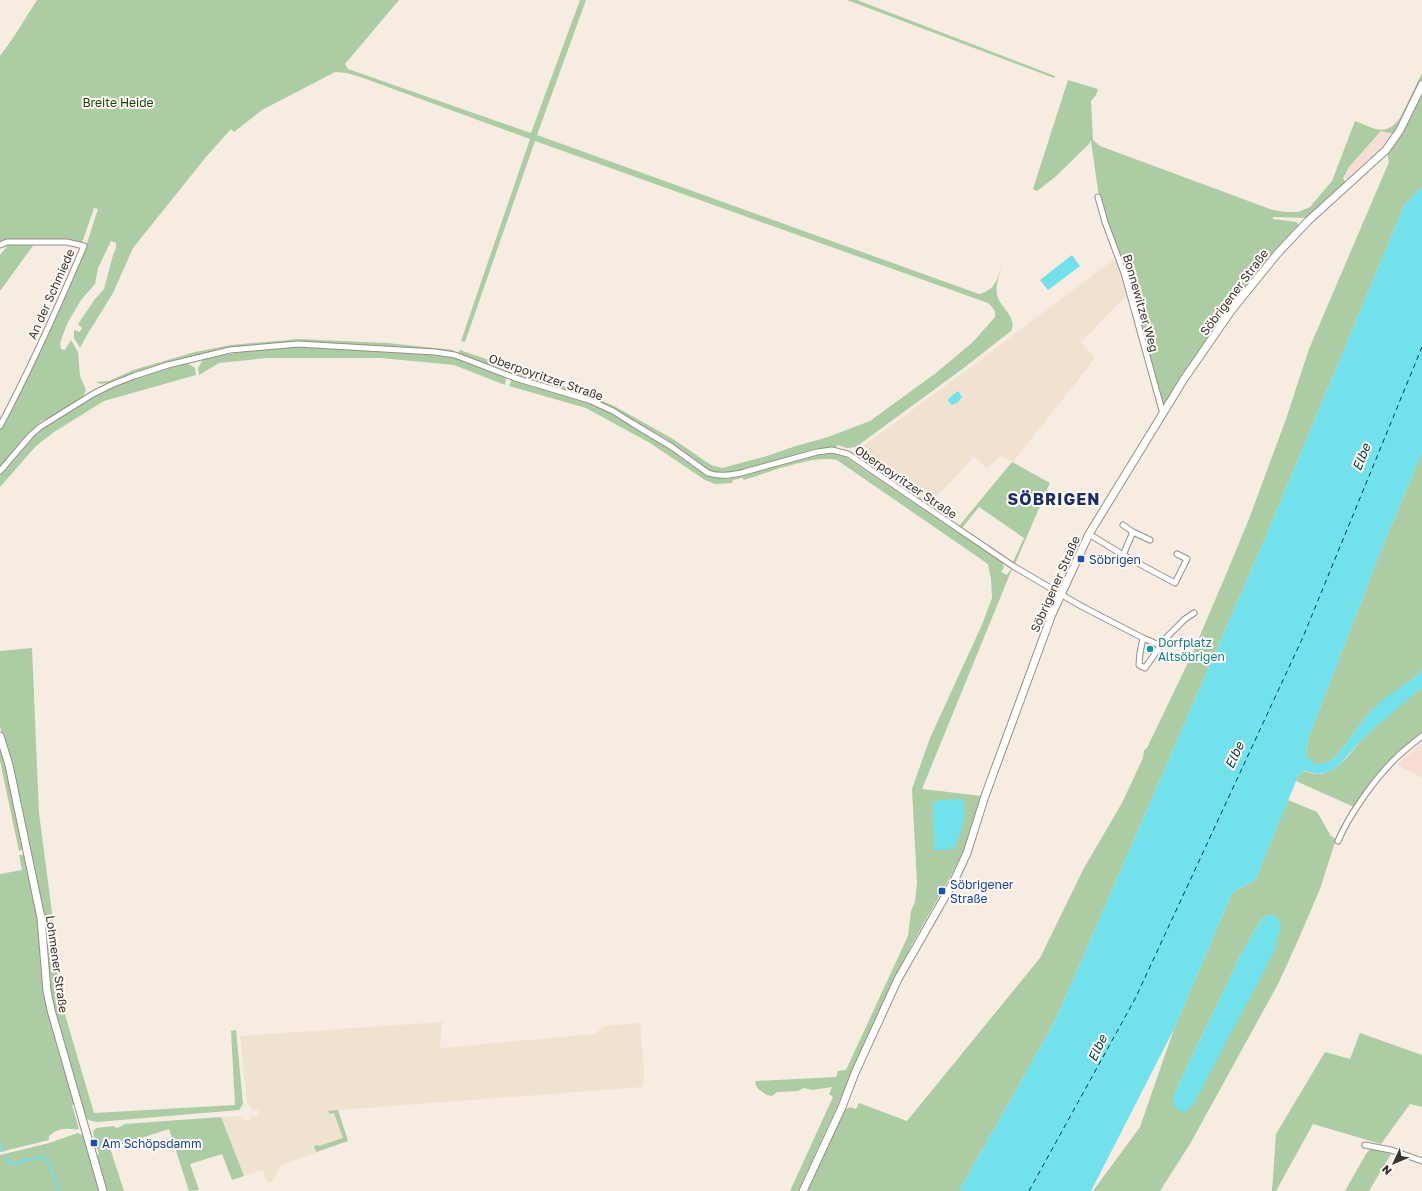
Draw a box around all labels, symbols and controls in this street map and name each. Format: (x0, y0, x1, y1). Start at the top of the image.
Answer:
park label: Breite Heide (82, 95, 154, 110)
street label: Söbrigener Straße (1197, 246, 1271, 338)
street label: An der Schmiede (24, 247, 78, 341)
street label: Bonnewitzer Weg (1120, 252, 1162, 354)
street label: Oberpoyritzer Straße (487, 350, 605, 404)
water label: Elbe (1348, 440, 1374, 473)
street label: Oberpoyritzer Straße (852, 442, 960, 522)
district label: SÖBRIGEN (1008, 489, 1100, 509)
street label: Söbrigener Straße (1027, 533, 1083, 635)
place label: Söbrigen (1089, 552, 1141, 567)
marker: Söbrigen (1076, 554, 1086, 564)
place label: Dorfplatz Altsöbrigen (1158, 635, 1225, 664)
marker: Dorfplatz Altsöbrigen (1145, 644, 1155, 654)
water label: Elbe (1221, 738, 1248, 771)
place label: Söbrigener Straße (950, 877, 1014, 906)
marker: Söbrigener Straße (937, 886, 947, 896)
street label: Lohmener Straße (43, 914, 71, 1014)
water label: Elbe (1084, 1031, 1111, 1064)
place label: Am Schöpsdamm (102, 1136, 202, 1151)
marker: Am Schöpsdamm (89, 1138, 99, 1148)
north arrow (1374, 1143, 1414, 1183)
text: N (1379, 1163, 1394, 1178)

